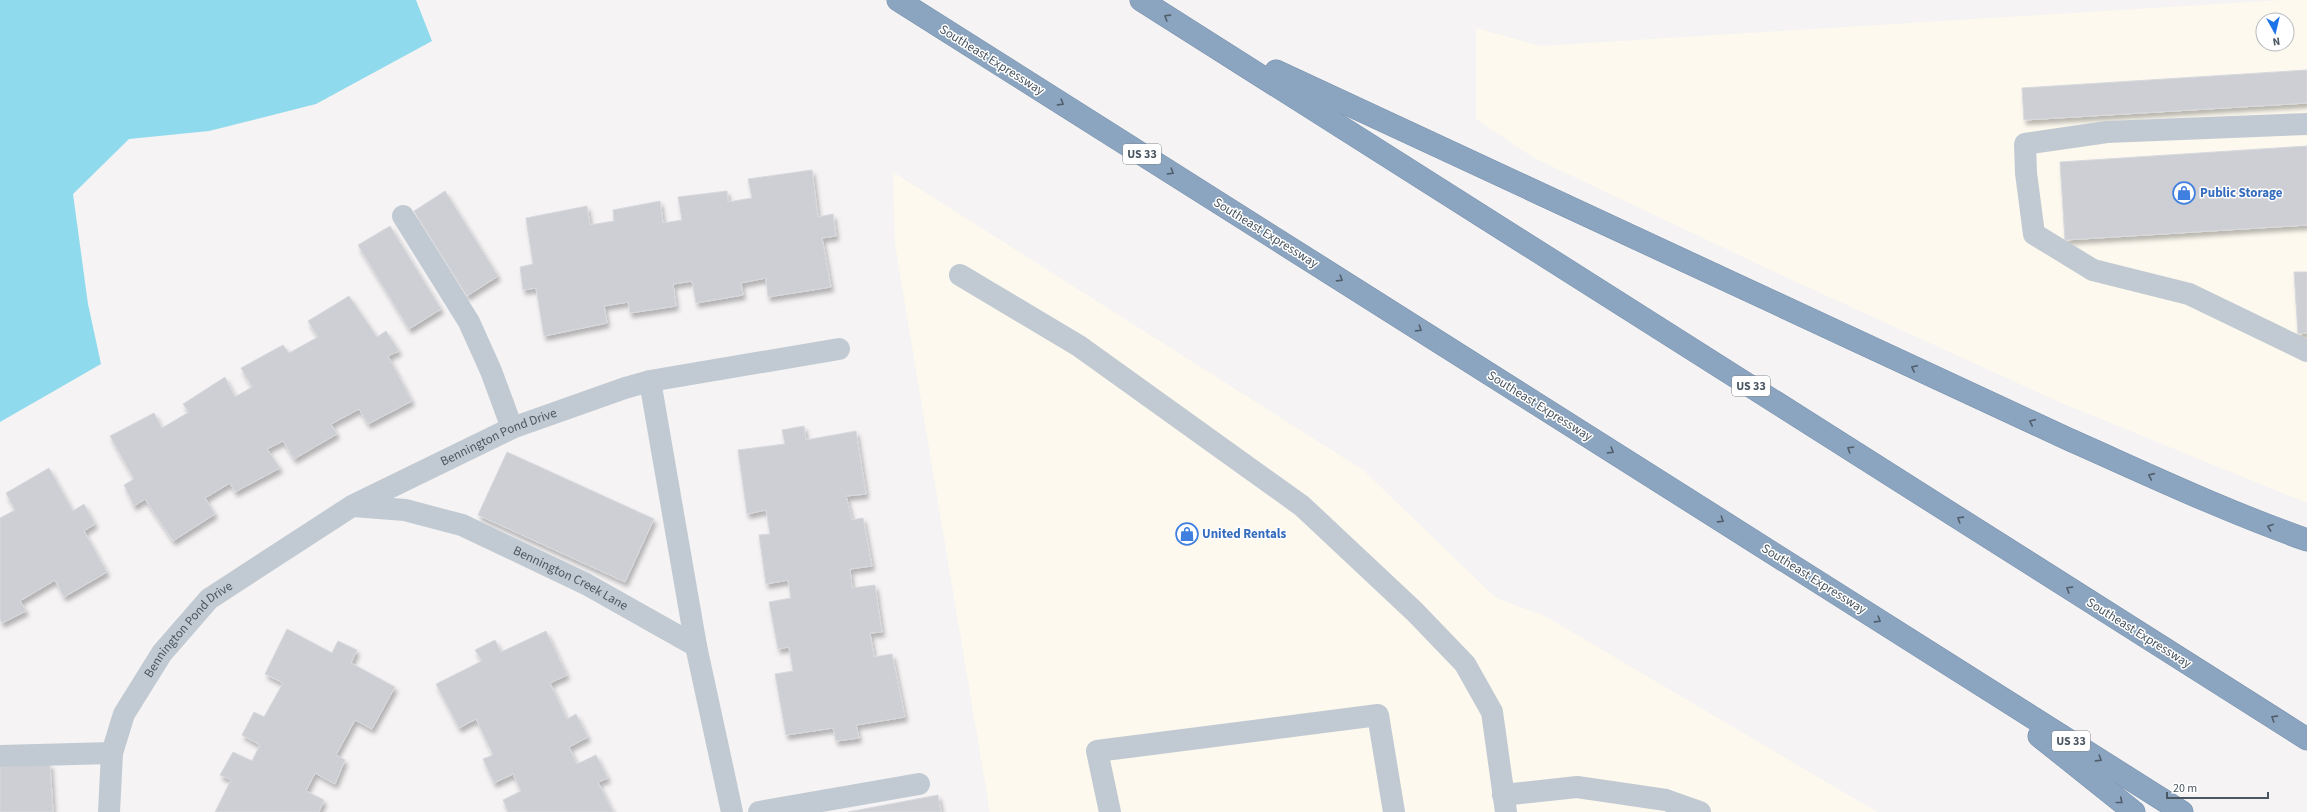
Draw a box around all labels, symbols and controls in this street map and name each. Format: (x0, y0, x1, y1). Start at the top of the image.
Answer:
north arrow (2255, 12, 2295, 52)
one-way arrow (1165, 14, 1172, 21)
street label: Southeast Expressway (936, 20, 1048, 100)
text: N (2272, 33, 2281, 49)
one-way arrow (1057, 98, 1064, 106)
road number: US 33 (1123, 144, 1161, 164)
one-way arrow (1167, 168, 1174, 175)
shop icon: Public Storage (2171, 180, 2197, 206)
place label: Public Storage (2200, 184, 2283, 202)
street label: Southeast Expressway (1210, 193, 1322, 273)
one-way arrow (1336, 274, 1343, 282)
one-way arrow (1414, 324, 1421, 331)
one-way arrow (1911, 365, 1918, 373)
street label: Southeast Expressway (1484, 366, 1596, 446)
road number: US 33 (1732, 376, 1770, 396)
street label: Bennington Pond Drive (437, 404, 559, 471)
one-way arrow (2029, 419, 2036, 427)
one-way arrow (1607, 446, 1614, 454)
one-way arrow (1847, 446, 1854, 454)
one-way arrow (2147, 473, 2155, 481)
one-way arrow (1717, 516, 1724, 523)
one-way arrow (1957, 516, 1964, 524)
shop icon: United Rentals (1174, 521, 1200, 547)
one-way arrow (2267, 523, 2274, 531)
place label: United Rentals (1202, 525, 1286, 543)
street label: Southeast Expressway (1758, 539, 1870, 619)
street label: Bennington Creek Lane (510, 542, 631, 615)
street label: Bennington Pond Drive (140, 577, 236, 681)
one-way arrow (2067, 586, 2074, 593)
street label: Southeast Expressway (2083, 593, 2195, 673)
one-way arrow (1874, 615, 1881, 622)
one-way arrow (2271, 715, 2278, 723)
road number: US 33 (2052, 731, 2090, 751)
one-way arrow (2094, 754, 2101, 761)
scale bar (2167, 774, 2268, 800)
text: 20 m (2173, 780, 2197, 797)
one-way arrow (2115, 796, 2123, 803)

